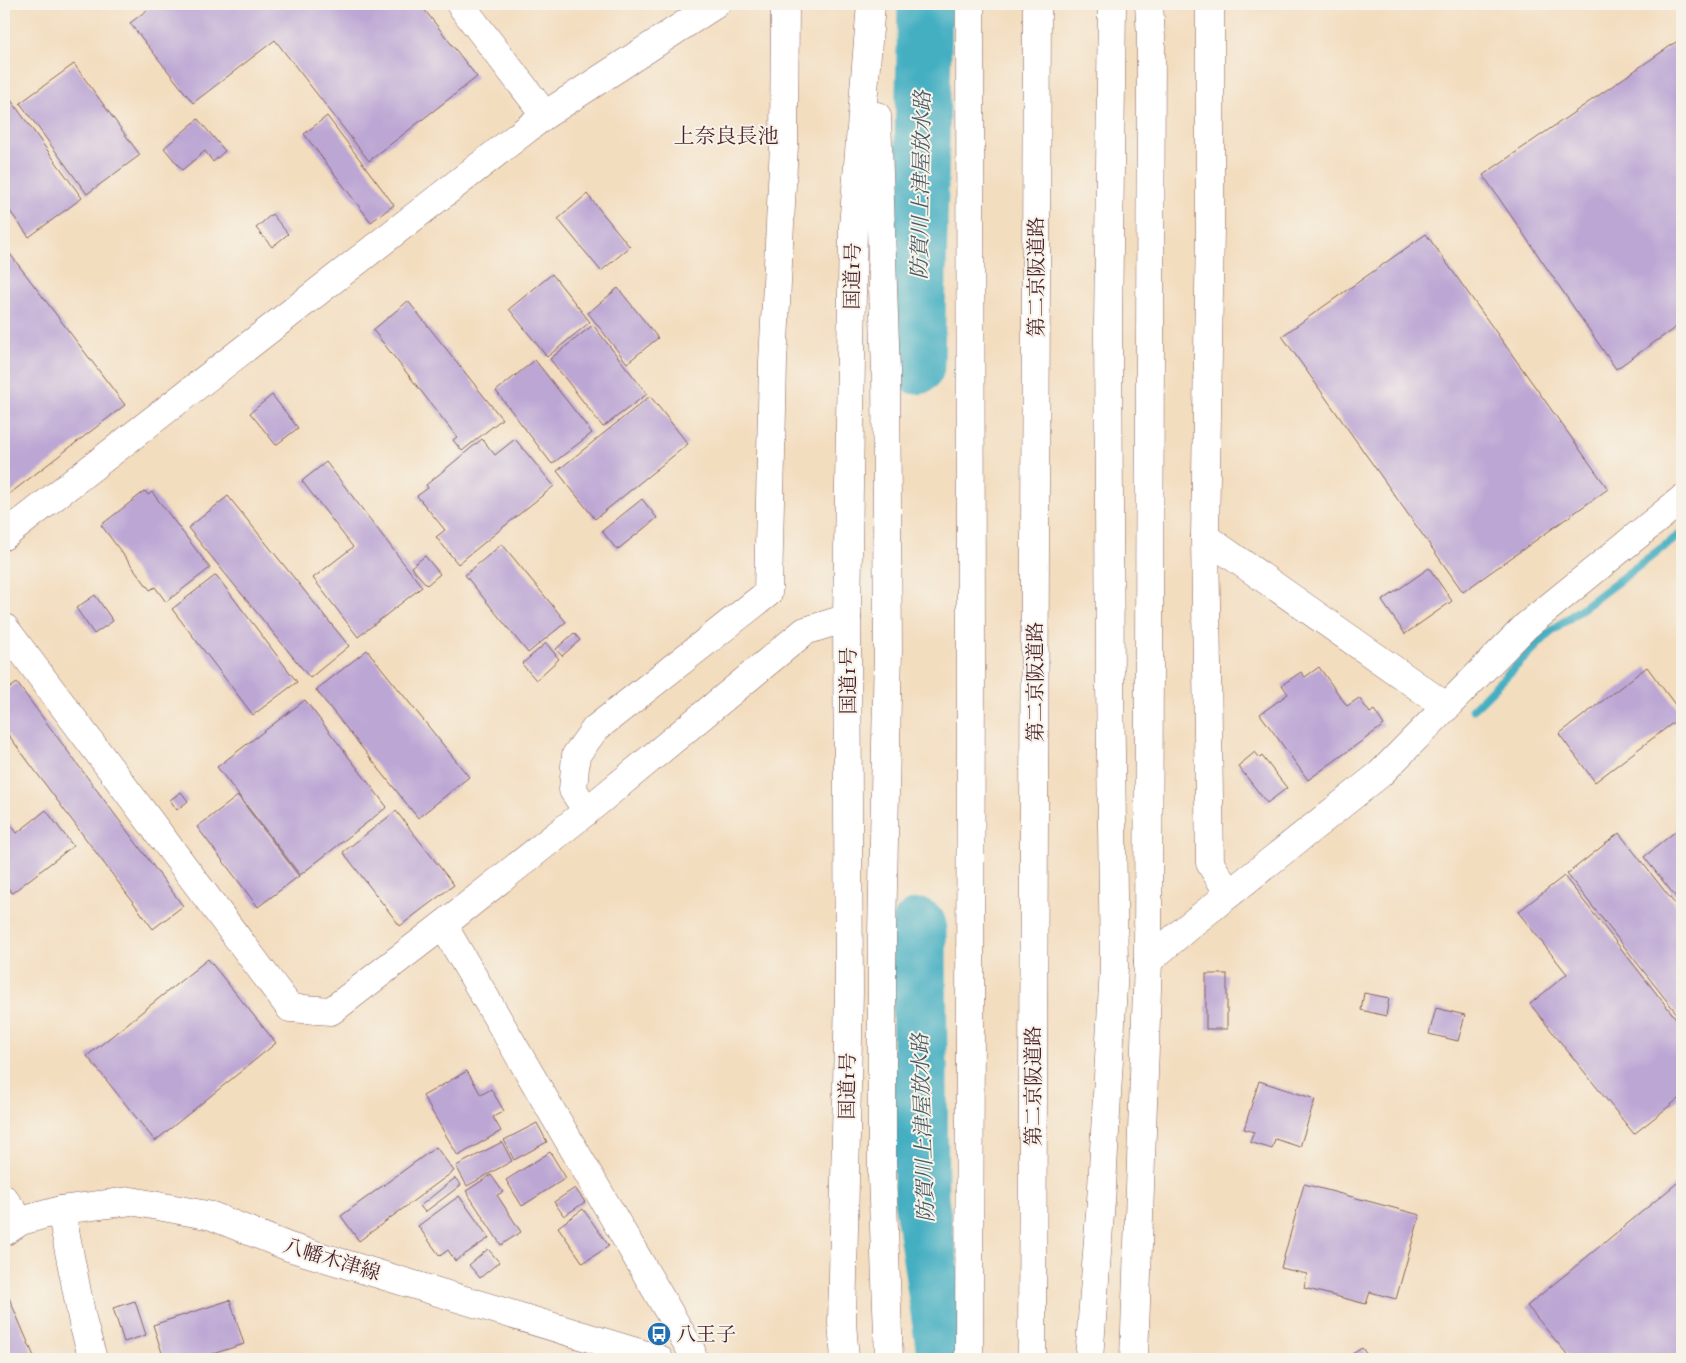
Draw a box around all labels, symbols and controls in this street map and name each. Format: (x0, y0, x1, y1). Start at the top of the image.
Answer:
water label: 防賀川上津屋放水路 (907, 88, 937, 280)
district label: 上奈良長池 (674, 124, 779, 150)
street label: 第二京阪道路 (1025, 217, 1050, 337)
street label: 国道1号 (840, 242, 867, 310)
street label: 第二京阪道路 (1024, 622, 1049, 742)
street label: 国道1号 (837, 647, 862, 715)
street label: 第二京阪道路 (1022, 1026, 1047, 1146)
water label: 防賀川上津屋放水路 (908, 1031, 940, 1223)
street label: 国道1号 (835, 1052, 862, 1120)
street label: 八幡木津線 (280, 1234, 383, 1287)
bus stop icon: 八王子 (646, 1321, 672, 1347)
place label: 八王子 (676, 1323, 736, 1348)

